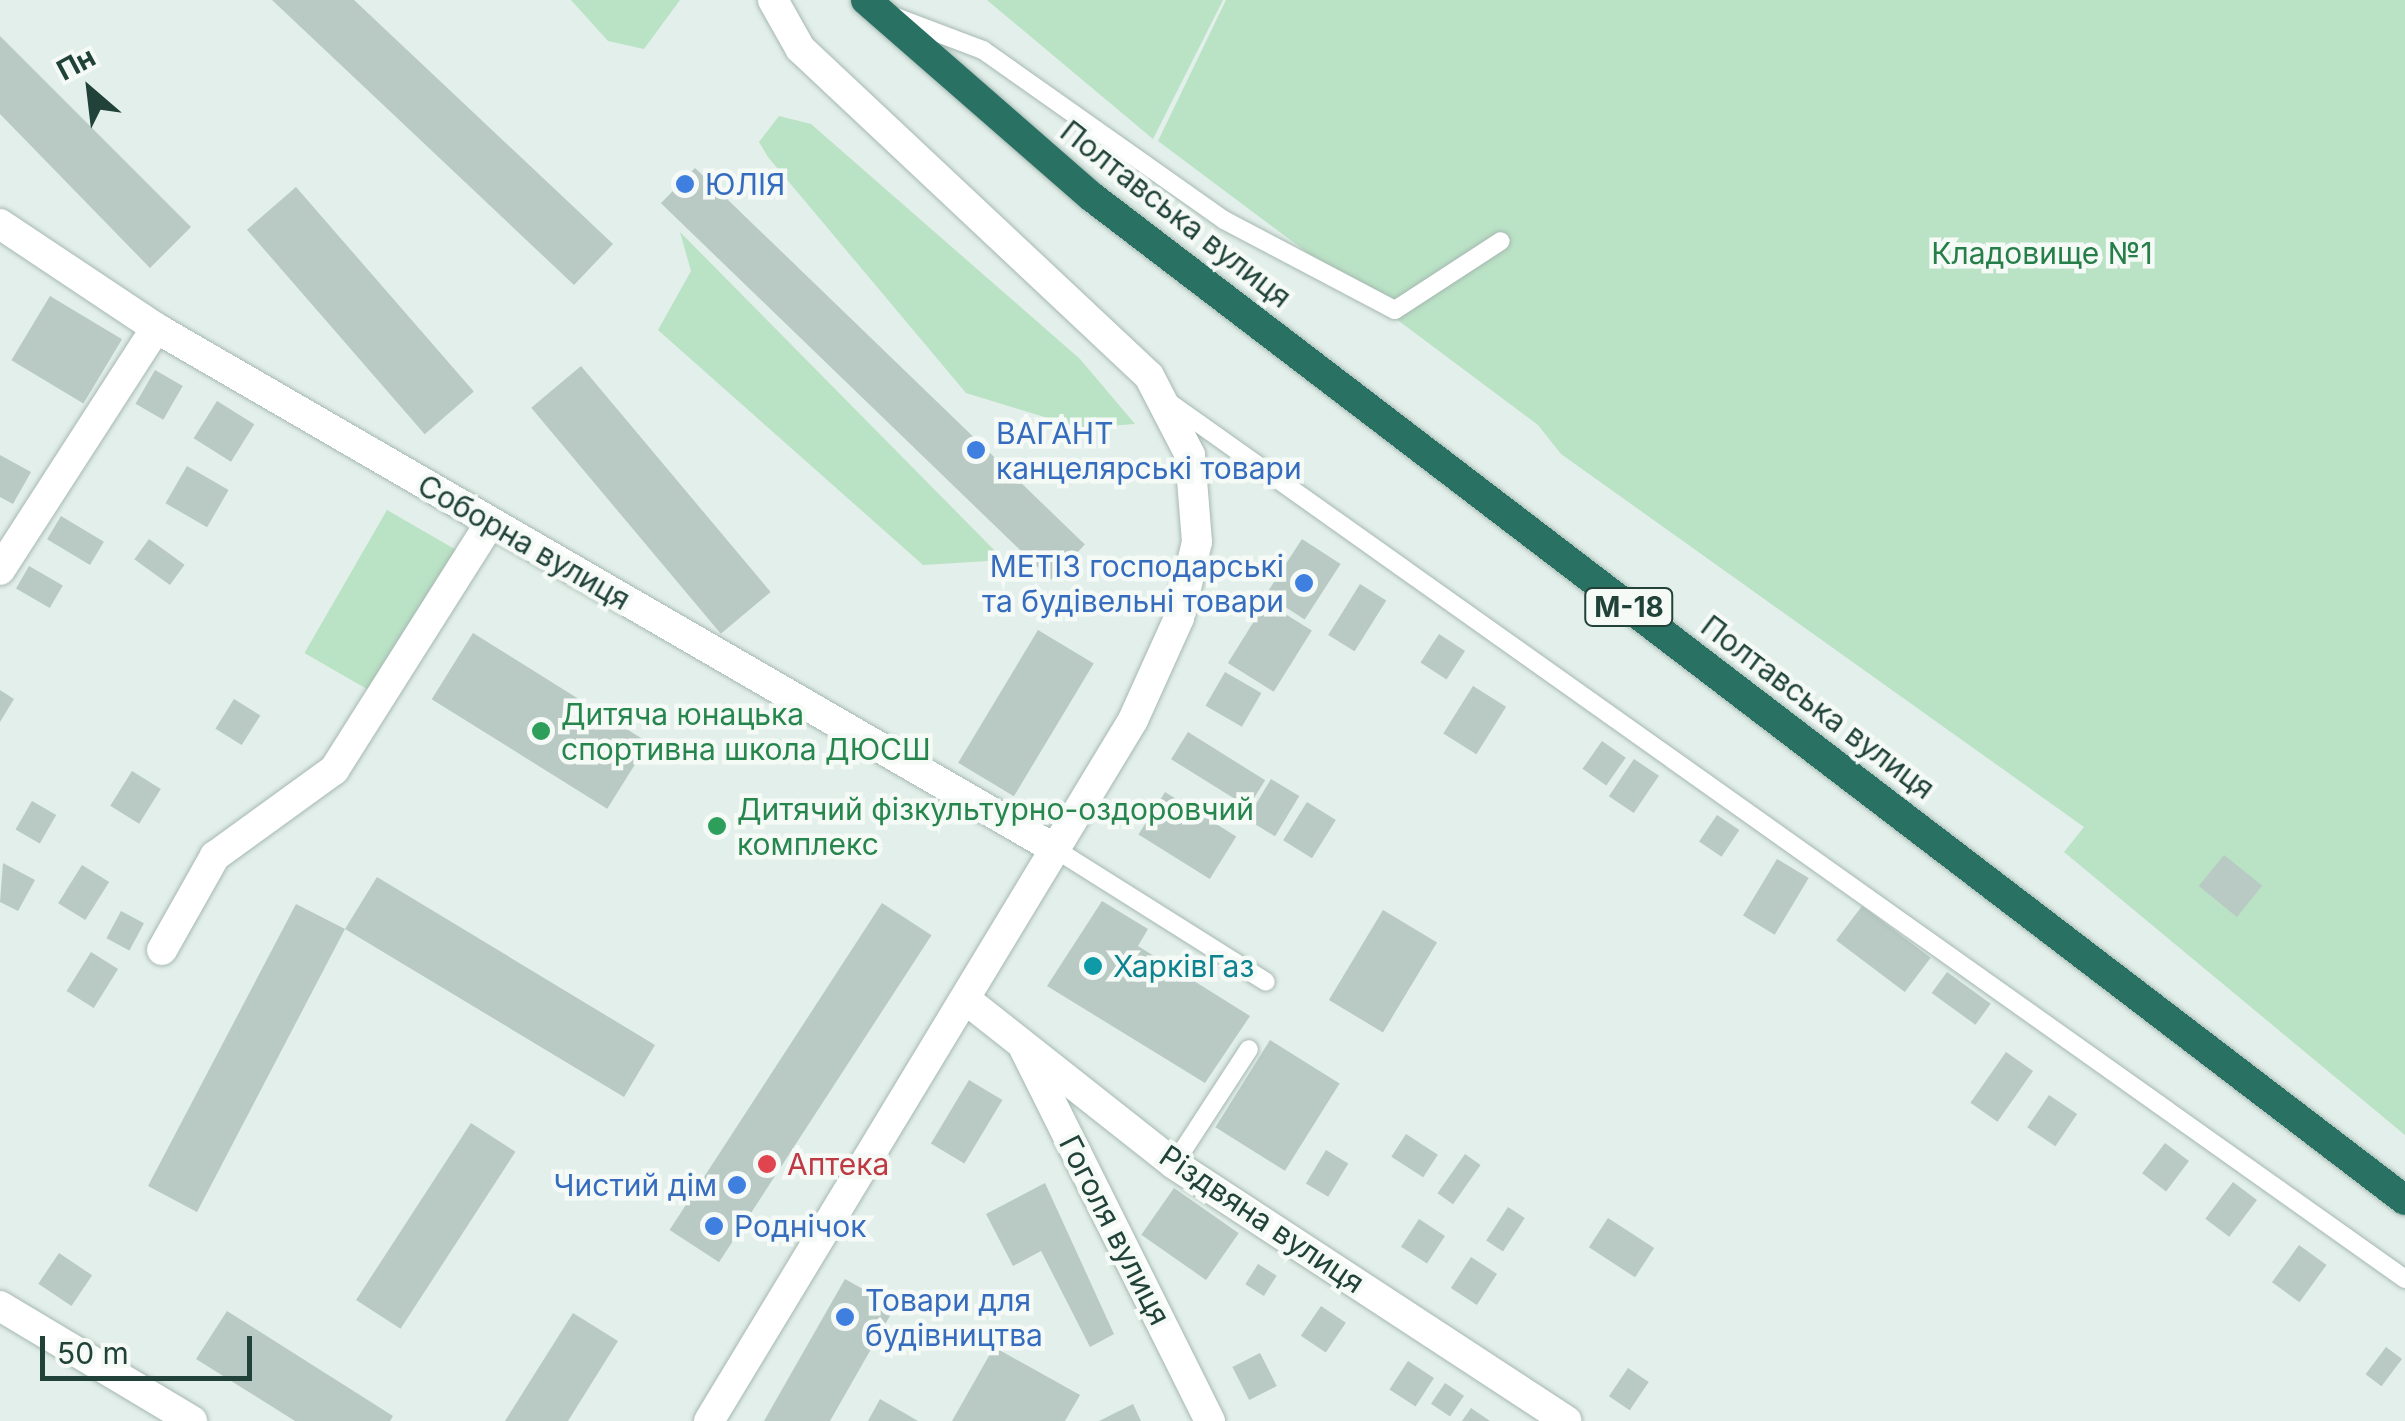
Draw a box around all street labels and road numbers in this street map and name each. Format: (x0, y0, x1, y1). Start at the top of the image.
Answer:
street label: Полтавська вулиця (1054, 113, 1298, 315)
street label: Соборна вулиця (411, 467, 637, 617)
road number: М-18 (1584, 584, 1674, 630)
street label: Полтавська вулиця (1694, 608, 1942, 806)
street label: Гоголя вулиця (1052, 1129, 1178, 1331)
street label: Різдвяна вулиця (1153, 1137, 1371, 1301)

